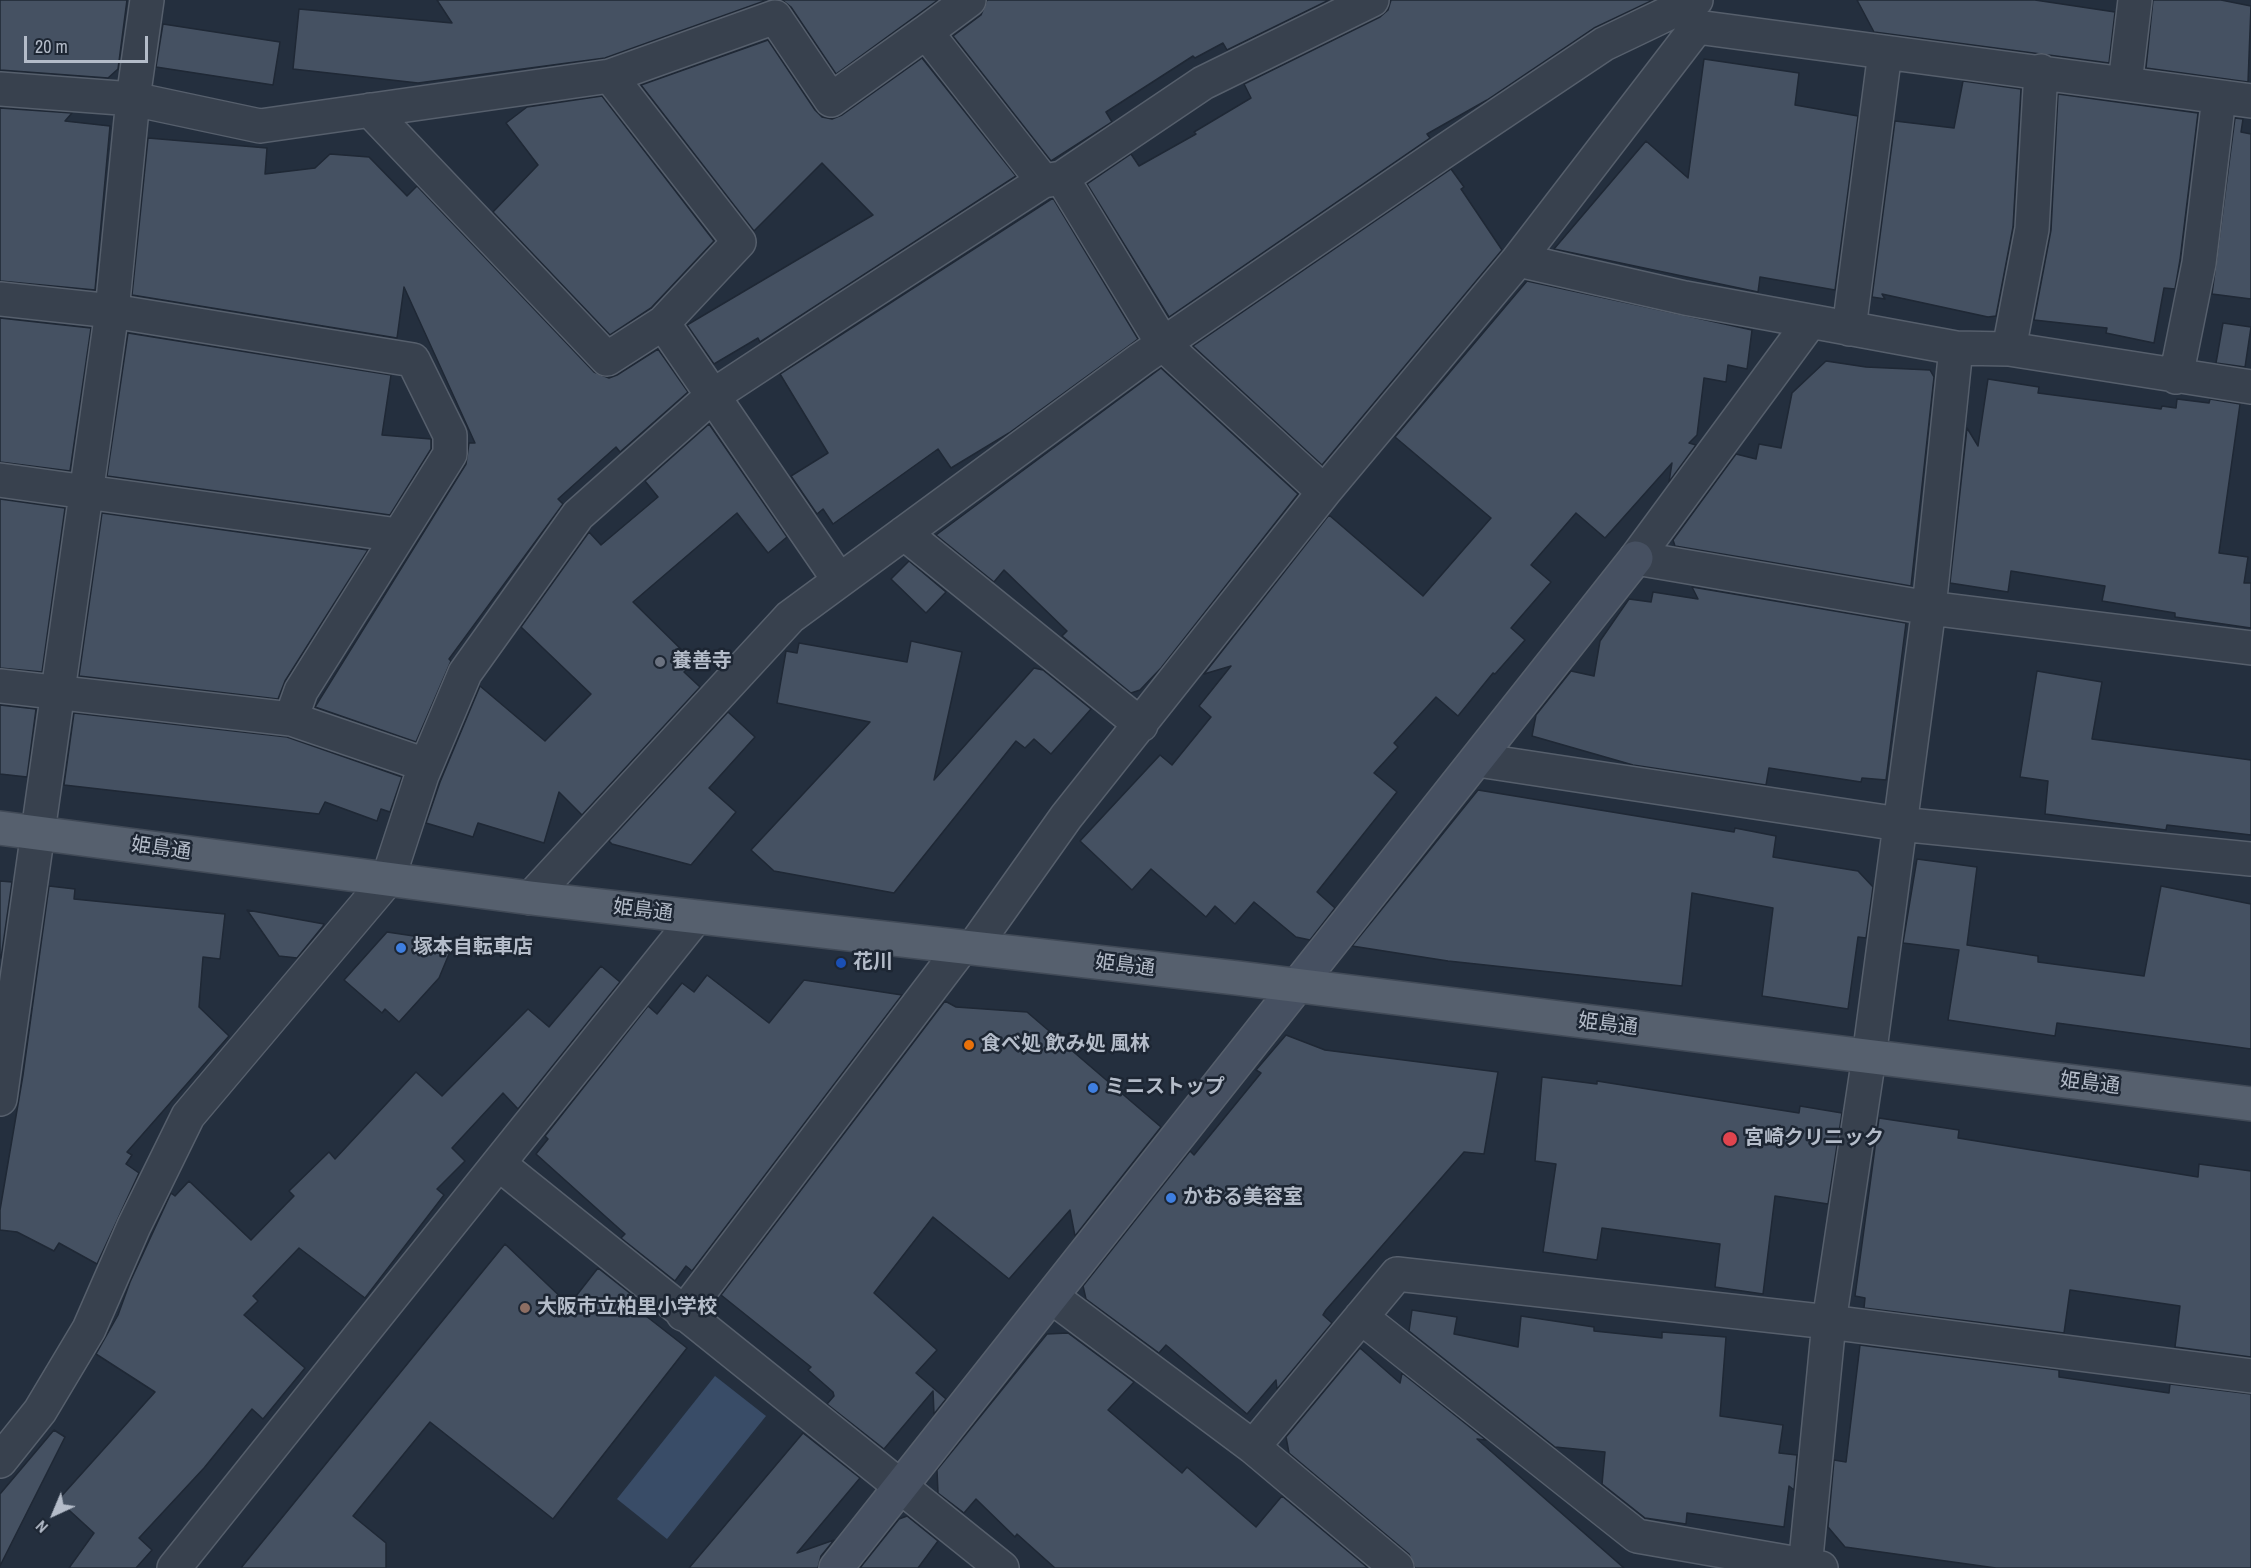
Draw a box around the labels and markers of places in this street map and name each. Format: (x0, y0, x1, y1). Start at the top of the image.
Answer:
place label: 養善寺 (672, 650, 732, 674)
marker: 養善寺 (653, 655, 667, 669)
place label: 塚本自転車店 (413, 936, 533, 960)
marker: 塚本自転車店 (394, 941, 408, 955)
place label: 花川 (853, 951, 893, 975)
marker: 花川 (834, 956, 848, 970)
place label: 食べ処 飲み処 風林 (981, 1033, 1150, 1057)
marker: 食べ処 飲み処 風林 (962, 1038, 976, 1052)
place label: ミニストップ (1105, 1076, 1225, 1100)
marker: ミニストップ (1086, 1081, 1100, 1095)
place label: 宮崎クリニック (1744, 1127, 1884, 1151)
marker: 宮崎クリニック (1721, 1130, 1739, 1148)
place label: かおる美容室 (1183, 1186, 1303, 1210)
marker: かおる美容室 (1164, 1191, 1178, 1205)
place label: 大阪市立柏里小学校 (537, 1296, 717, 1320)
marker: 大阪市立柏里小学校 (518, 1301, 532, 1315)

